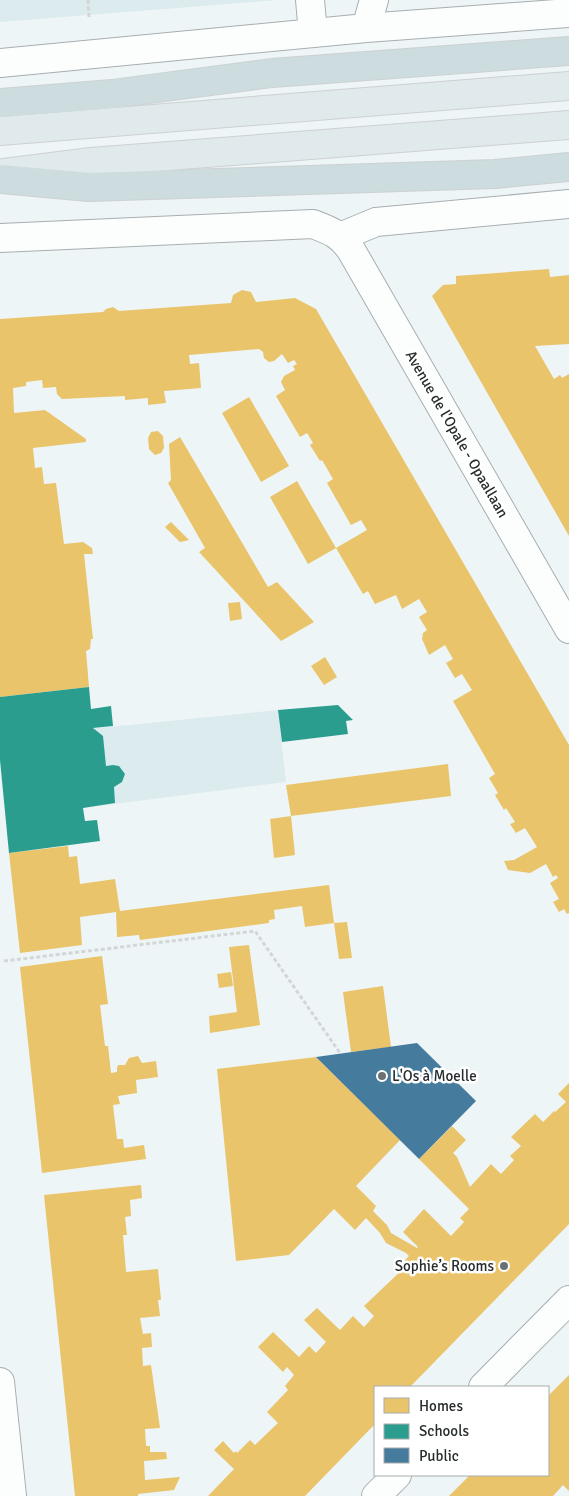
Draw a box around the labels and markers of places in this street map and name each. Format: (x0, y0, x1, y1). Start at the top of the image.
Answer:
place label: L'Os à Moelle (392, 1067, 477, 1085)
marker: L'Os à Moelle (376, 1070, 388, 1082)
place label: Sophie’s Rooms (395, 1257, 494, 1275)
marker: Sophie’s Rooms (498, 1260, 510, 1272)

